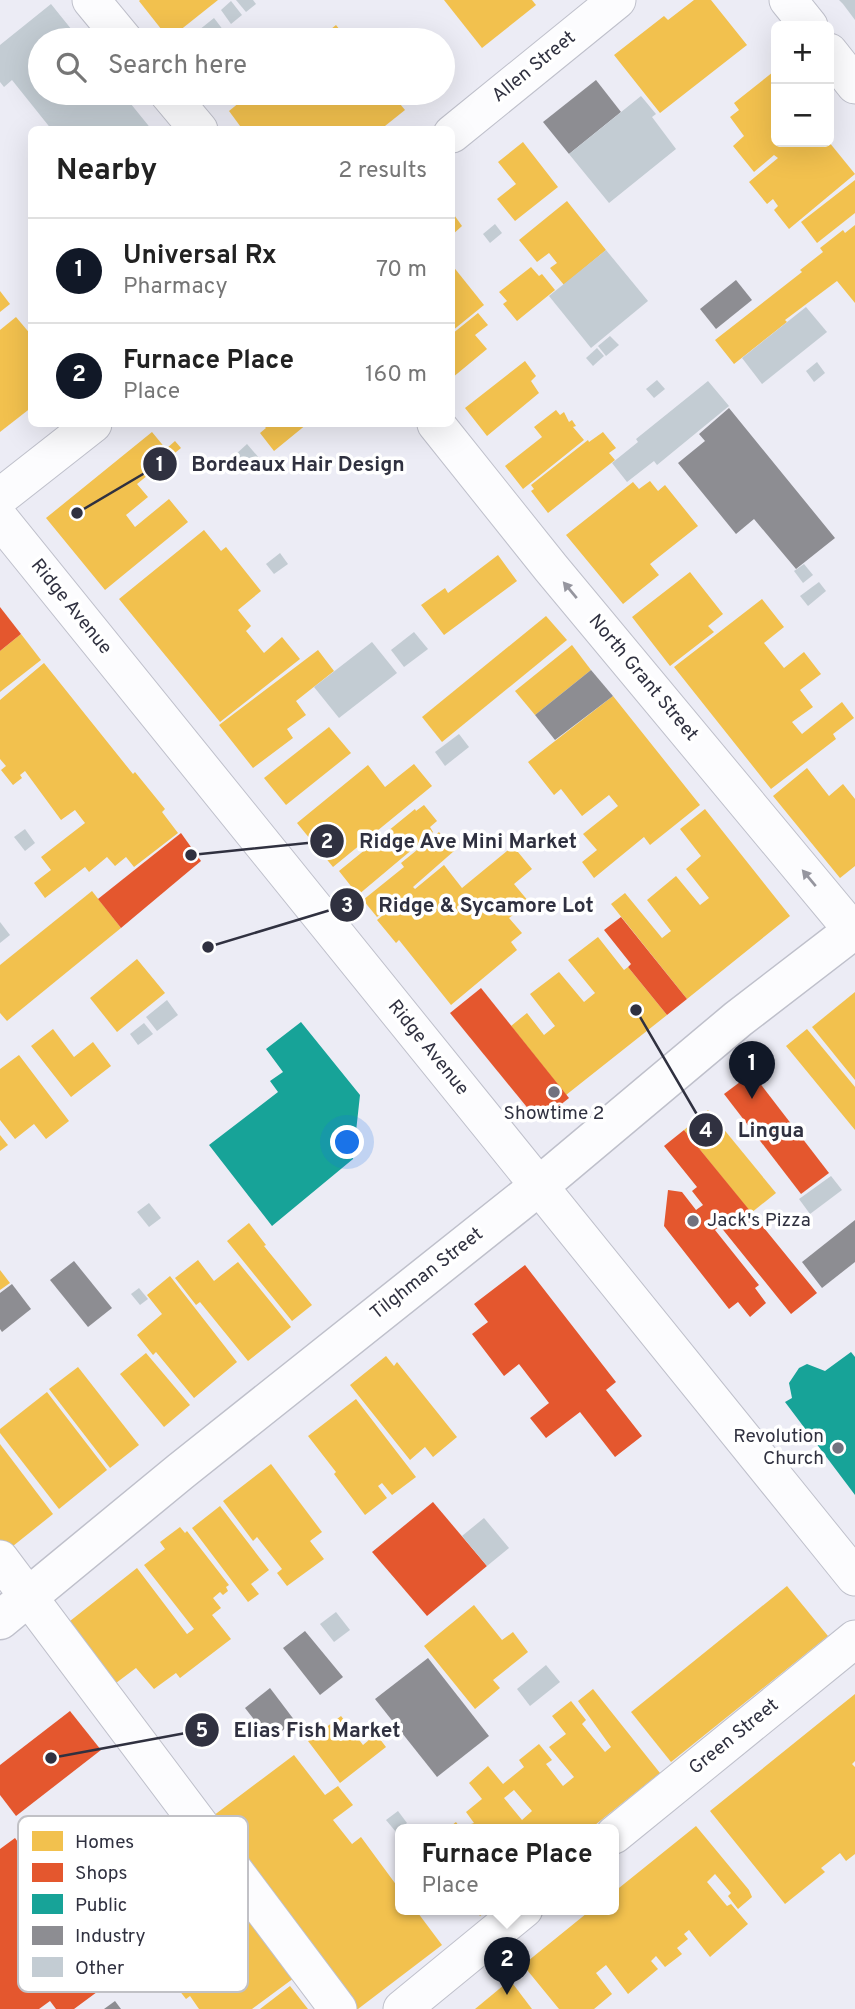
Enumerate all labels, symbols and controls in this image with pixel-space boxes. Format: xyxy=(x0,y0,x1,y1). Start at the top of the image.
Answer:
map controls xyxy=(771,21,834,147)
button: + xyxy=(771,21,834,84)
street label: Allen Street xyxy=(487,26,581,108)
search box xyxy=(28,28,455,105)
icon: search xyxy=(52,48,90,86)
text: Search here xyxy=(108,50,247,83)
button: − xyxy=(771,84,834,147)
text: Nearby xyxy=(56,153,157,190)
text: 2 results xyxy=(338,157,427,186)
text: Universal Rx xyxy=(123,240,277,273)
text: 1 xyxy=(74,256,84,285)
text: 70 m xyxy=(376,256,427,285)
text: Pharmacy xyxy=(123,273,228,302)
text: Furnace Place xyxy=(123,345,294,378)
text: 2 xyxy=(72,361,86,390)
text: 160 m xyxy=(365,361,427,390)
text: Place xyxy=(123,378,180,407)
callout: Bordeaux Hair Design xyxy=(142,443,419,485)
text: 1 xyxy=(156,452,164,479)
text: Bordeaux Hair Design xyxy=(191,452,405,479)
street label: Ridge Avenue xyxy=(25,554,117,660)
one-way arrow xyxy=(563,582,578,599)
street label: North Grant Street xyxy=(583,610,703,746)
callout: Ridge Ave Mini Market xyxy=(310,820,592,862)
text: 2 xyxy=(321,829,333,856)
text: Ridge Ave Mini Market xyxy=(359,829,577,856)
one-way arrow xyxy=(802,870,817,888)
callout: Ridge & Sycamore Lot xyxy=(329,884,608,926)
text: 3 xyxy=(341,893,353,920)
text: Ridge & Sycamore Lot xyxy=(378,893,594,920)
street label: Ridge Avenue xyxy=(382,995,474,1101)
pin: 1 xyxy=(729,1041,775,1099)
marker: Showtime 2 xyxy=(546,1084,562,1100)
place label: Showtime 2 xyxy=(504,1102,604,1126)
callout: Lingua xyxy=(688,1109,818,1151)
text: 4 xyxy=(699,1118,713,1145)
text: Lingua xyxy=(738,1118,804,1145)
your location xyxy=(330,1125,364,1159)
place label: Jack's Pizza xyxy=(707,1209,811,1233)
marker: Jack's Pizza xyxy=(685,1213,701,1229)
street label: Tilghman Street xyxy=(366,1223,488,1325)
place label: Revolution Church xyxy=(733,1425,824,1471)
marker: Revolution Church xyxy=(830,1440,846,1456)
street label: Green Street xyxy=(684,1694,784,1780)
callout: Elias Fish Market xyxy=(185,1709,415,1751)
text: 5 xyxy=(196,1718,208,1745)
text: Elias Fish Market xyxy=(233,1718,401,1745)
legend xyxy=(18,1816,248,1992)
popup xyxy=(395,1824,619,1915)
text: Homes xyxy=(75,1831,134,1855)
text: Furnace Place xyxy=(422,1839,592,1872)
text: Shops xyxy=(75,1862,127,1886)
text: Place xyxy=(422,1872,479,1901)
text: Public xyxy=(75,1894,127,1918)
text: Industry xyxy=(75,1925,145,1949)
pin: 2 xyxy=(484,1937,530,1995)
text: Other xyxy=(75,1957,125,1981)

